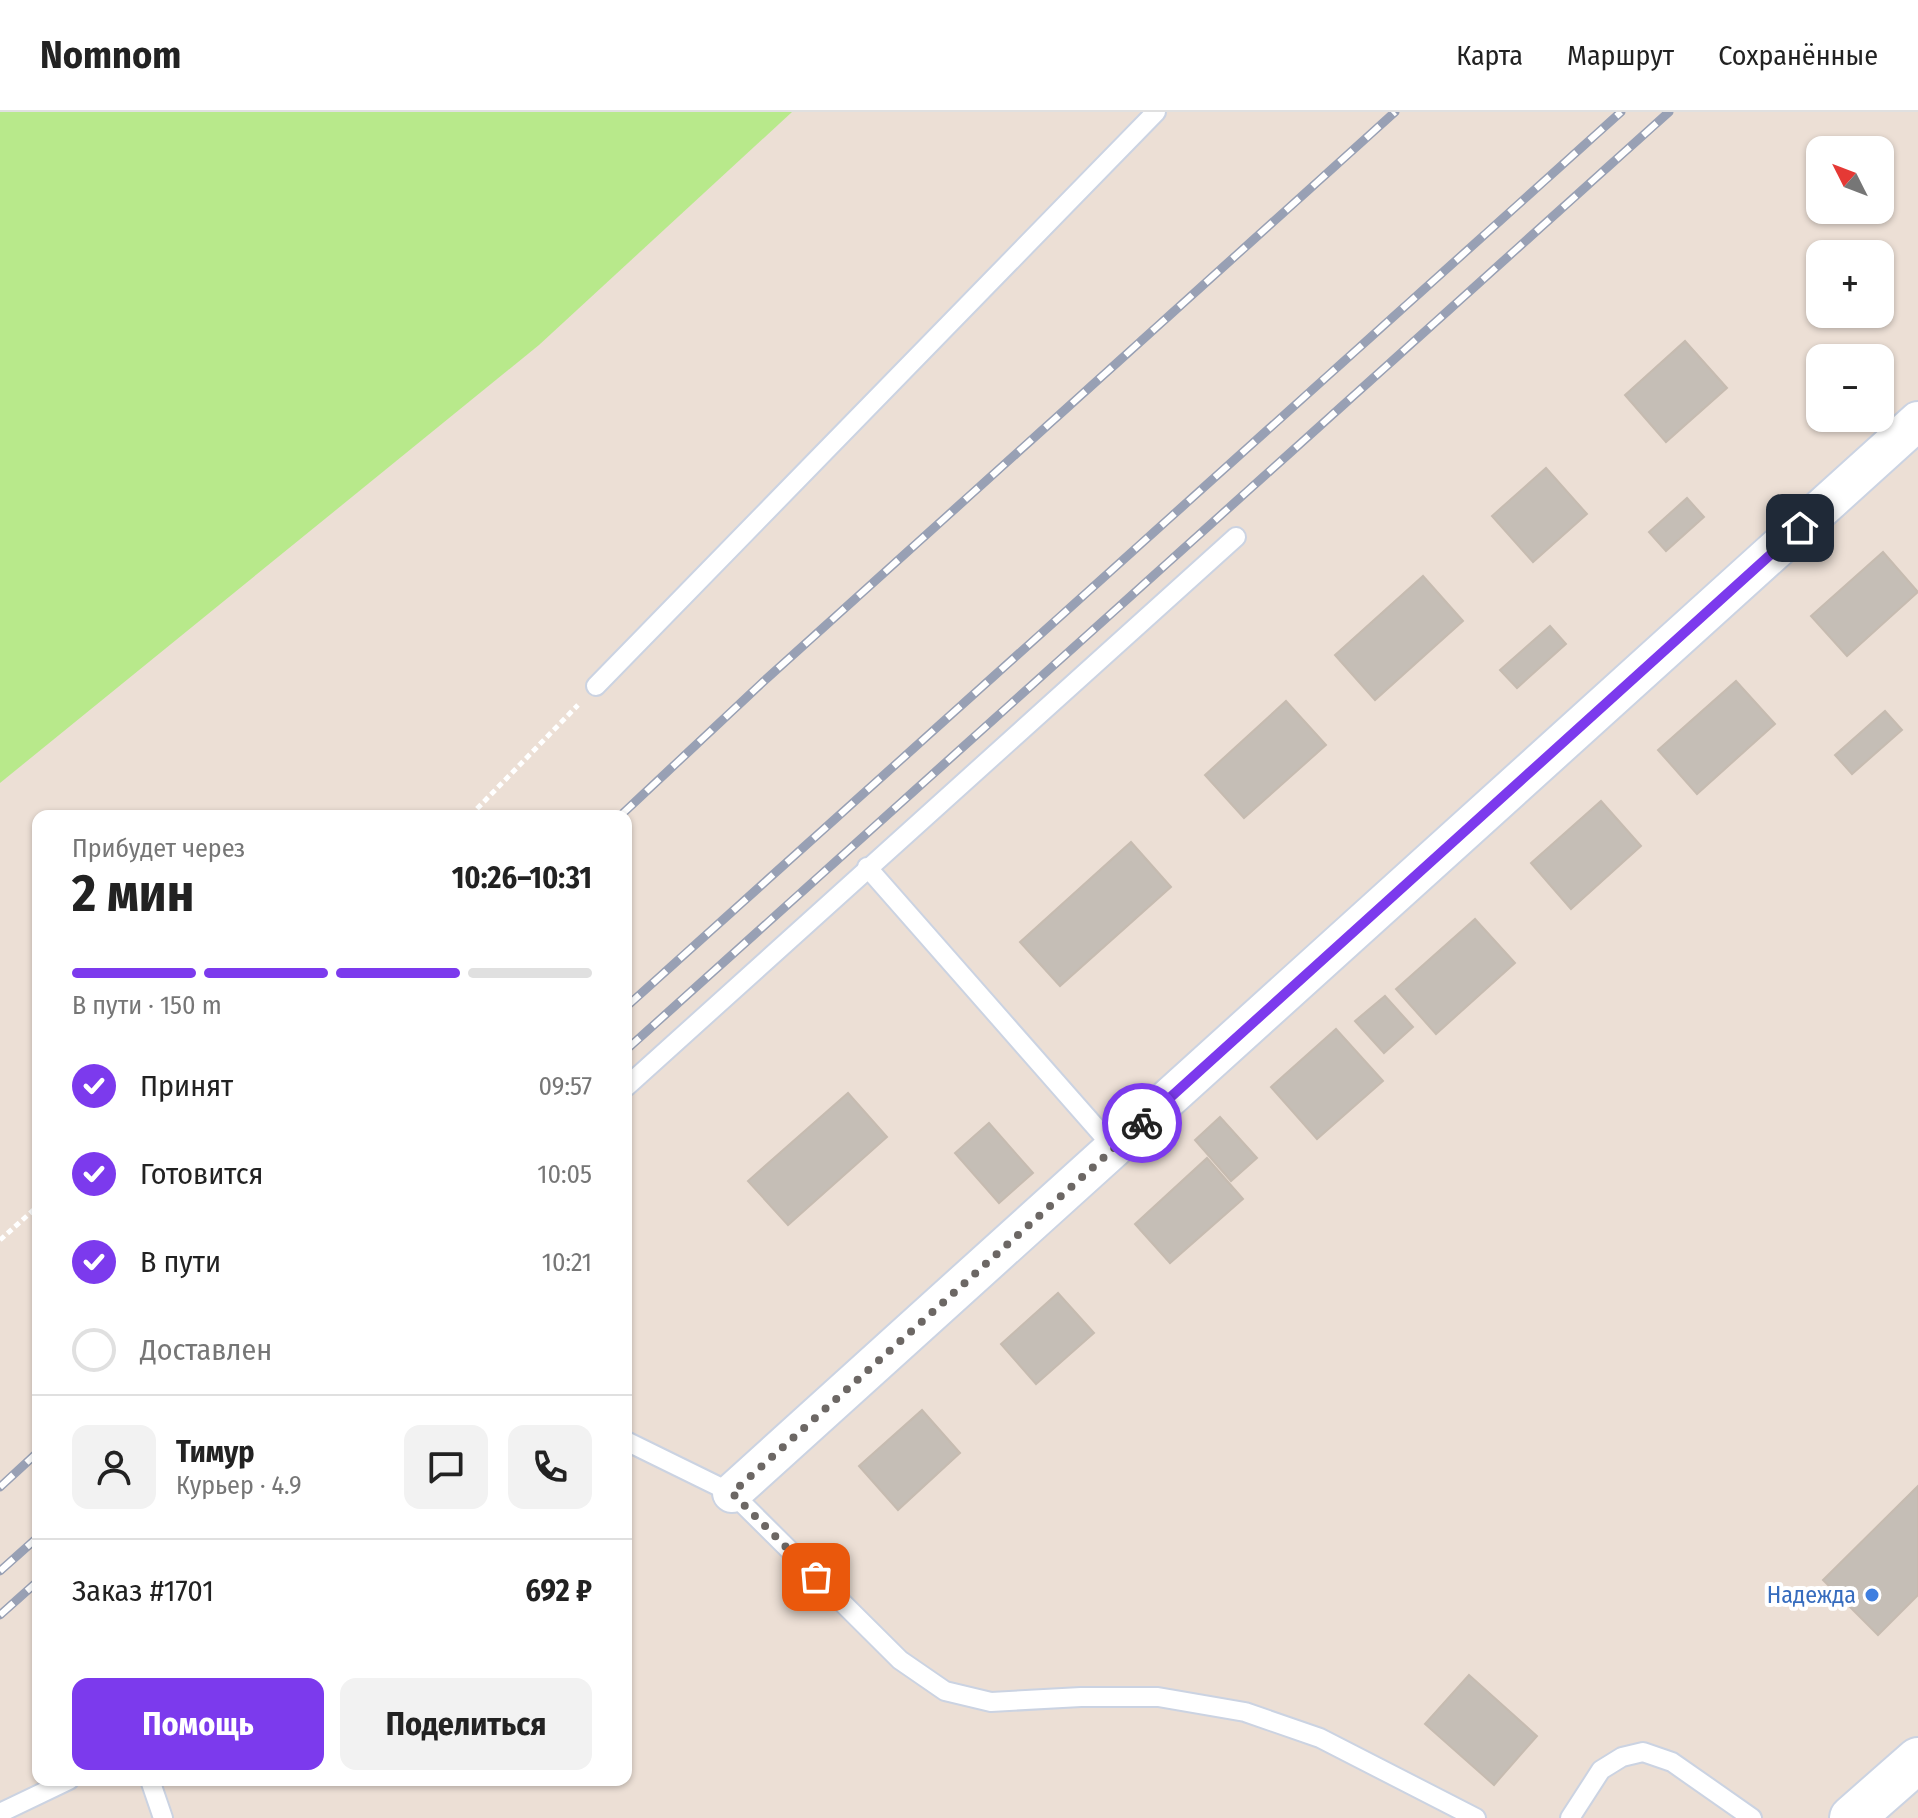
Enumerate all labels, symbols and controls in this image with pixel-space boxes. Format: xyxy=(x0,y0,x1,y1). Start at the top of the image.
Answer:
text: Nomnom xyxy=(40,32,181,78)
text: Карта xyxy=(1456,39,1523,72)
text: Маршрут xyxy=(1567,39,1674,72)
text: Сохранённые xyxy=(1718,39,1878,72)
north arrow xyxy=(1806,136,1894,224)
map controls xyxy=(1806,136,1894,432)
button: + xyxy=(1806,240,1894,328)
button: − xyxy=(1806,344,1894,432)
pin xyxy=(1766,494,1834,562)
icon: home xyxy=(1778,506,1822,550)
text: Прибудет через xyxy=(72,833,245,864)
text: 10:26–10:31 xyxy=(452,860,592,896)
text: 2 мин xyxy=(72,862,194,925)
text: В пути · 150 m xyxy=(72,990,222,1021)
icon: check xyxy=(72,1064,116,1108)
text: Принят xyxy=(140,1068,233,1104)
text: 09:57 xyxy=(538,1071,592,1102)
courier xyxy=(1102,1083,1182,1163)
icon: bike xyxy=(1120,1101,1164,1145)
icon: check xyxy=(72,1152,116,1196)
text: Готовится xyxy=(140,1156,263,1192)
text: 10:05 xyxy=(537,1159,592,1190)
icon: check xyxy=(72,1240,116,1284)
text: В пути xyxy=(140,1244,221,1280)
text: 10:21 xyxy=(542,1247,592,1278)
text: Доставлен xyxy=(140,1332,272,1368)
button: person xyxy=(72,1425,156,1509)
button: chat xyxy=(404,1425,488,1509)
button: phone xyxy=(508,1425,592,1509)
text: Тимур xyxy=(176,1434,255,1470)
text: Курьер · 4.9 xyxy=(176,1470,302,1501)
pin xyxy=(782,1543,850,1611)
icon: bag xyxy=(794,1555,838,1599)
text: Заказ #1701 xyxy=(72,1573,214,1609)
text: 692 ₽ xyxy=(525,1573,592,1609)
place label: Надежда xyxy=(1767,1581,1856,1609)
marker: Надежда xyxy=(1863,1586,1881,1604)
button: Помощь xyxy=(72,1678,324,1770)
button: Поделиться xyxy=(340,1678,592,1770)

